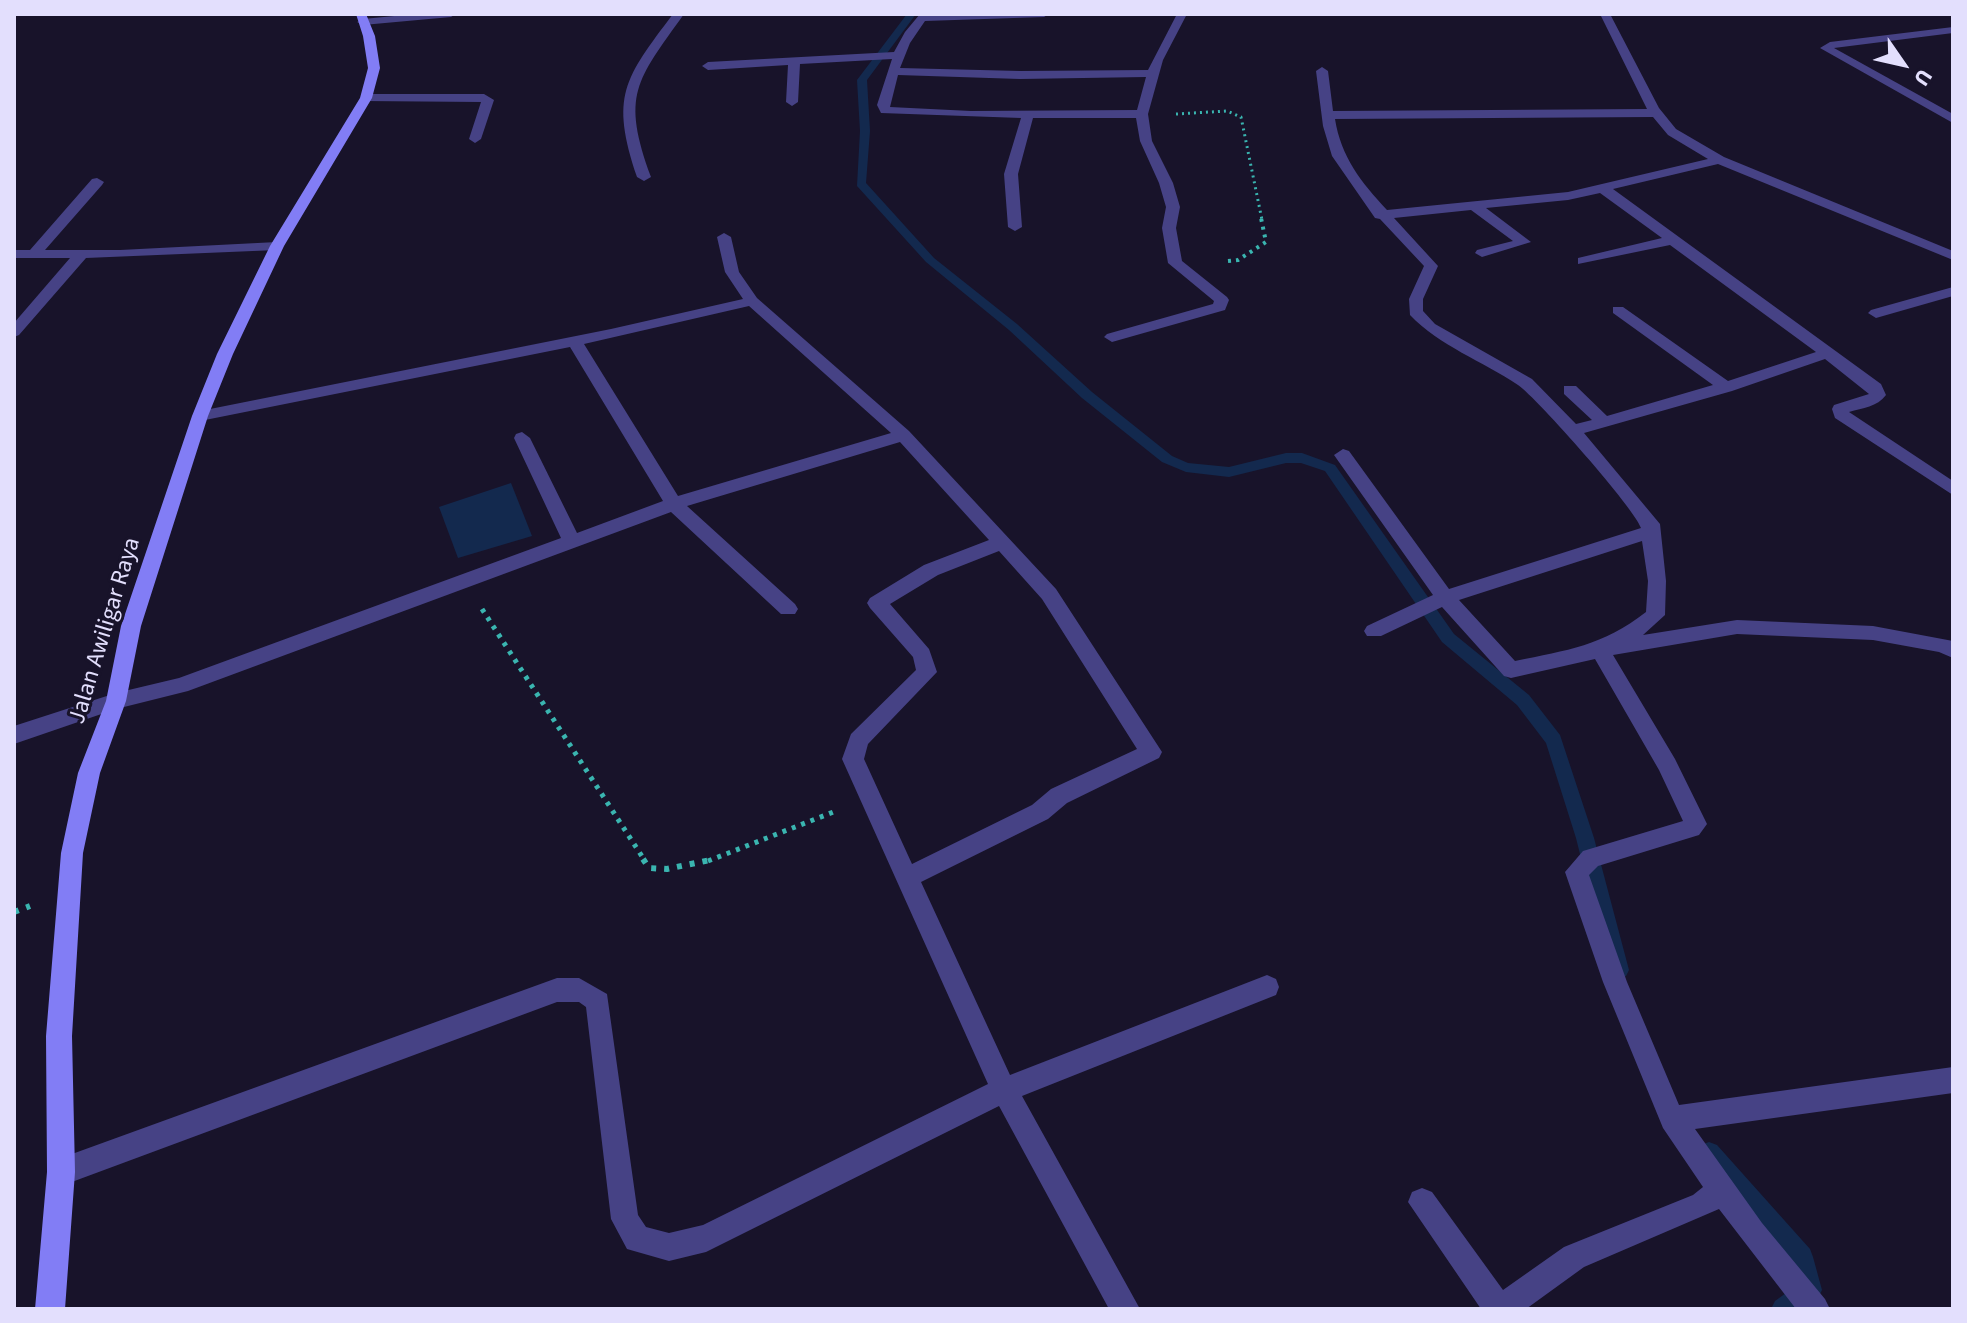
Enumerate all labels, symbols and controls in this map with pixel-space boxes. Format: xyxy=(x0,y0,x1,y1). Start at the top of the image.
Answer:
north arrow xyxy=(1863,24,1943,104)
text: U xyxy=(1906,62,1940,92)
street label: Jalan Awiligar Raya xyxy=(64,534,148,728)

